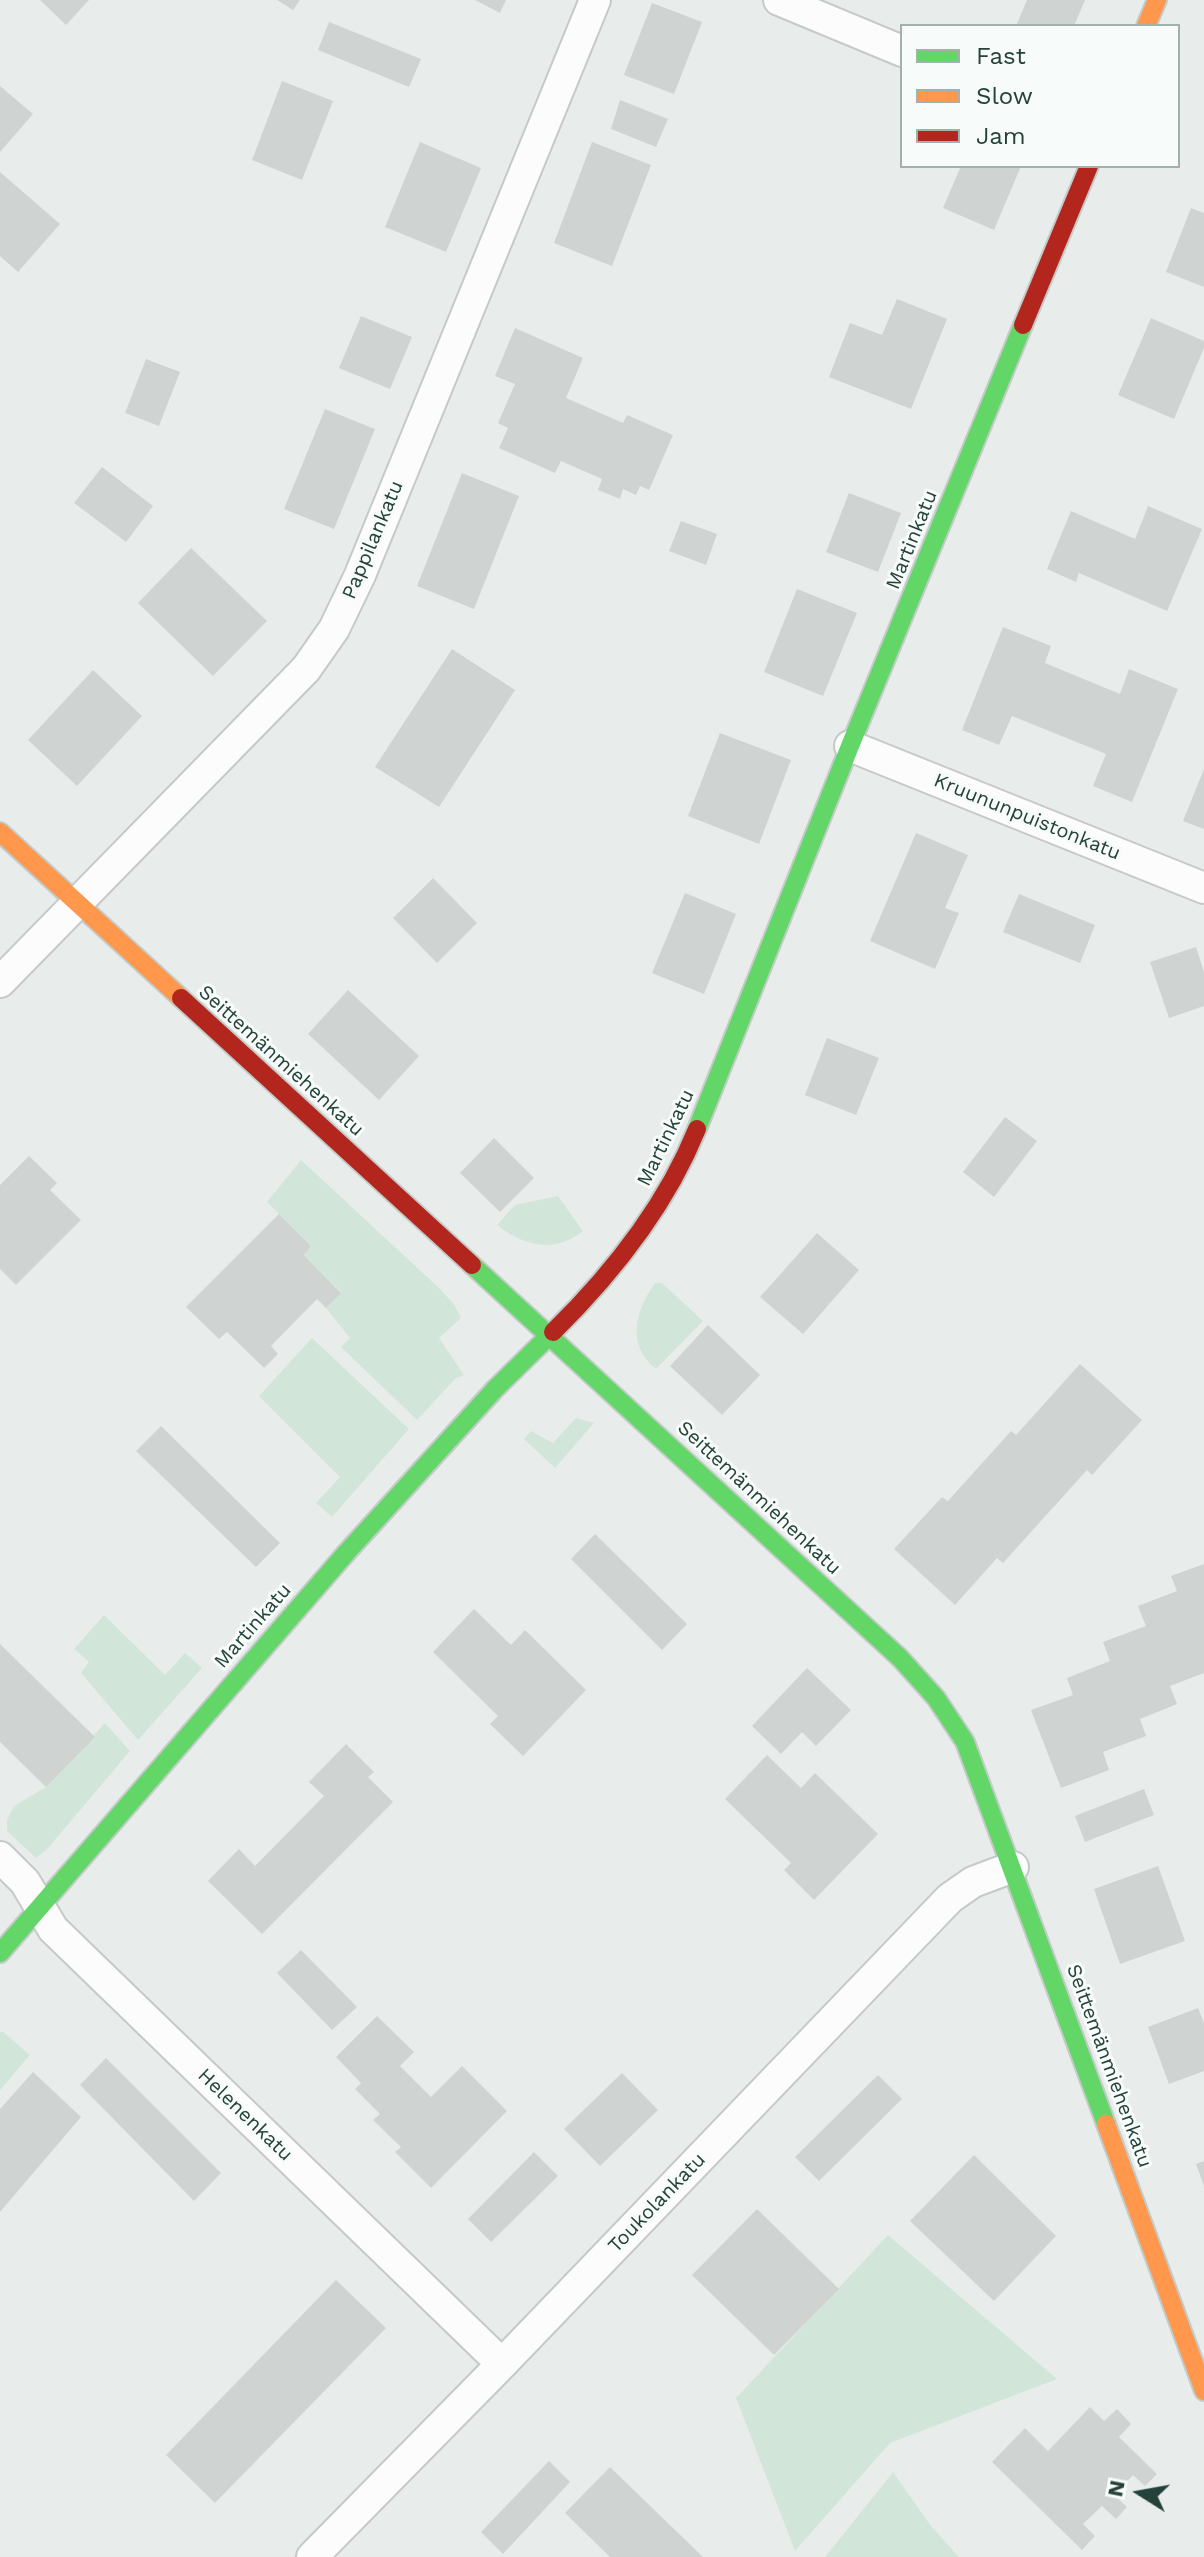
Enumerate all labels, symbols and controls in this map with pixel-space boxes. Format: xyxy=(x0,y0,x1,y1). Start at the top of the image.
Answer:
legend xyxy=(900,24,1180,168)
text: Fast xyxy=(976,42,1026,70)
text: Slow xyxy=(976,82,1033,110)
text: Jam xyxy=(976,122,1026,150)
street label: Pappilankatu xyxy=(337,477,409,603)
street label: Martinkatu xyxy=(881,487,943,593)
street label: Kruununpuistonkatu xyxy=(930,769,1124,865)
street label: Seittemänmiehenkatu xyxy=(193,980,369,1142)
street label: Martinkatu xyxy=(632,1086,700,1190)
street label: Seittemänmiehenkatu xyxy=(672,1416,846,1580)
street label: Martinkatu xyxy=(210,1579,296,1673)
street label: Seittemänmiehenkatu xyxy=(1061,1961,1157,2171)
street label: Helenenkatu xyxy=(192,2064,298,2166)
street label: Toukolankatu xyxy=(603,2148,711,2258)
north arrow xyxy=(1100,2453,1180,2533)
text: N xyxy=(1102,2478,1130,2499)

